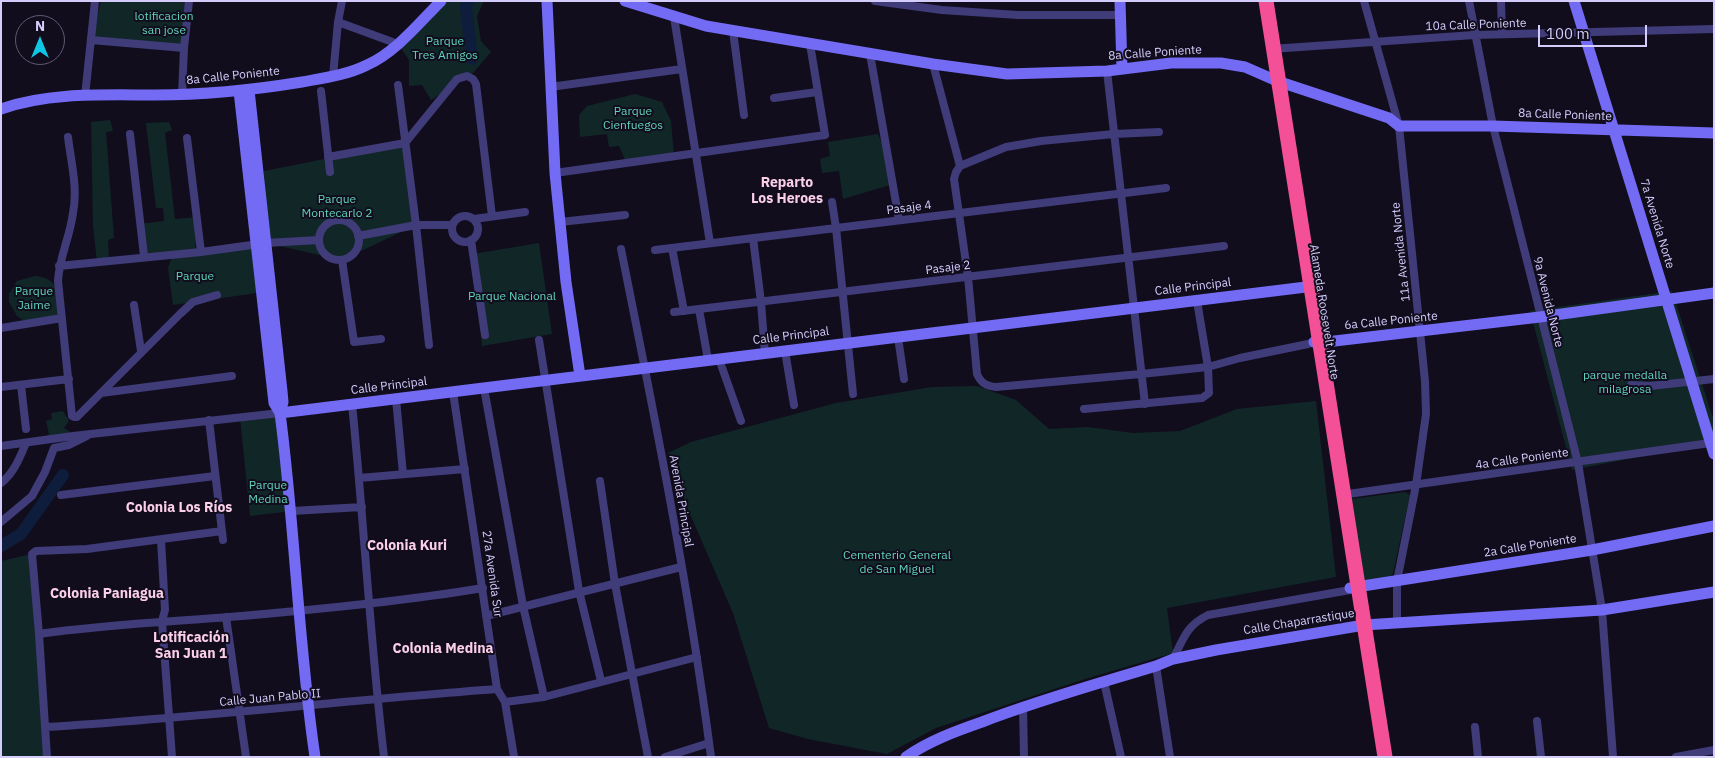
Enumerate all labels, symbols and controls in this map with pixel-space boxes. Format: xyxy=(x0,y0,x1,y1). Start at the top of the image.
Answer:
park label: lotificacion san jose xyxy=(134,10,194,38)
north arrow xyxy=(15,15,65,65)
scale bar xyxy=(1540,15,1649,47)
street label: 10a Calle Poniente xyxy=(1425,16,1527,34)
text: N xyxy=(35,17,45,35)
text: 100 m xyxy=(1546,24,1590,43)
park label: Parque Tres Amigos xyxy=(412,35,478,63)
street label: 8a Calle Poniente xyxy=(1108,43,1202,63)
street label: 8a Calle Poniente xyxy=(186,64,280,88)
park label: Parque Cienfuegos xyxy=(603,105,663,133)
street label: 8a Calle Poniente xyxy=(1518,106,1612,124)
district label: Reparto Los Heroes xyxy=(751,175,823,208)
street label: 7a Avenida Norte xyxy=(1637,178,1677,270)
park label: Parque Montecarlo 2 xyxy=(302,193,372,221)
street label: Pasaje 4 xyxy=(886,198,932,218)
street label: 11a Avenida Norte xyxy=(1389,202,1413,302)
street label: Alameda Roosevelt Norte xyxy=(1306,243,1342,381)
street label: 9a Avenida Norte xyxy=(1530,255,1566,349)
street label: Pasaje 2 xyxy=(925,258,971,278)
park label: Parque xyxy=(176,270,214,284)
street label: Calle Principal xyxy=(1154,275,1232,299)
park label: Parque Jaime xyxy=(15,285,53,313)
park label: Parque Nacional xyxy=(468,290,556,304)
street label: 6a Calle Poniente xyxy=(1344,309,1438,333)
street label: Calle Principal xyxy=(752,324,830,348)
park label: parque medalla milagrosa xyxy=(1583,369,1667,397)
street label: Calle Principal xyxy=(350,374,428,398)
street label: 4a Calle Poniente xyxy=(1474,445,1570,473)
street label: Avenida Principal xyxy=(666,454,696,548)
park label: Parque Medina xyxy=(248,479,288,507)
district label: Colonia Los Ríos xyxy=(126,500,232,516)
street label: 27a Avenida Sur xyxy=(479,530,505,618)
street label: 2a Calle Poniente xyxy=(1482,532,1578,560)
district label: Colonia Kuri xyxy=(367,538,447,554)
park label: Cementerio General de San Miguel xyxy=(843,549,951,577)
district label: Colonia Paniagua xyxy=(50,586,164,602)
street label: Calle Chaparrastique xyxy=(1242,606,1356,638)
district label: Lotificación San Juan 1 xyxy=(153,630,229,662)
district label: Colonia Medina xyxy=(393,641,493,657)
street label: Calle Juan Pablo II xyxy=(219,686,321,710)

